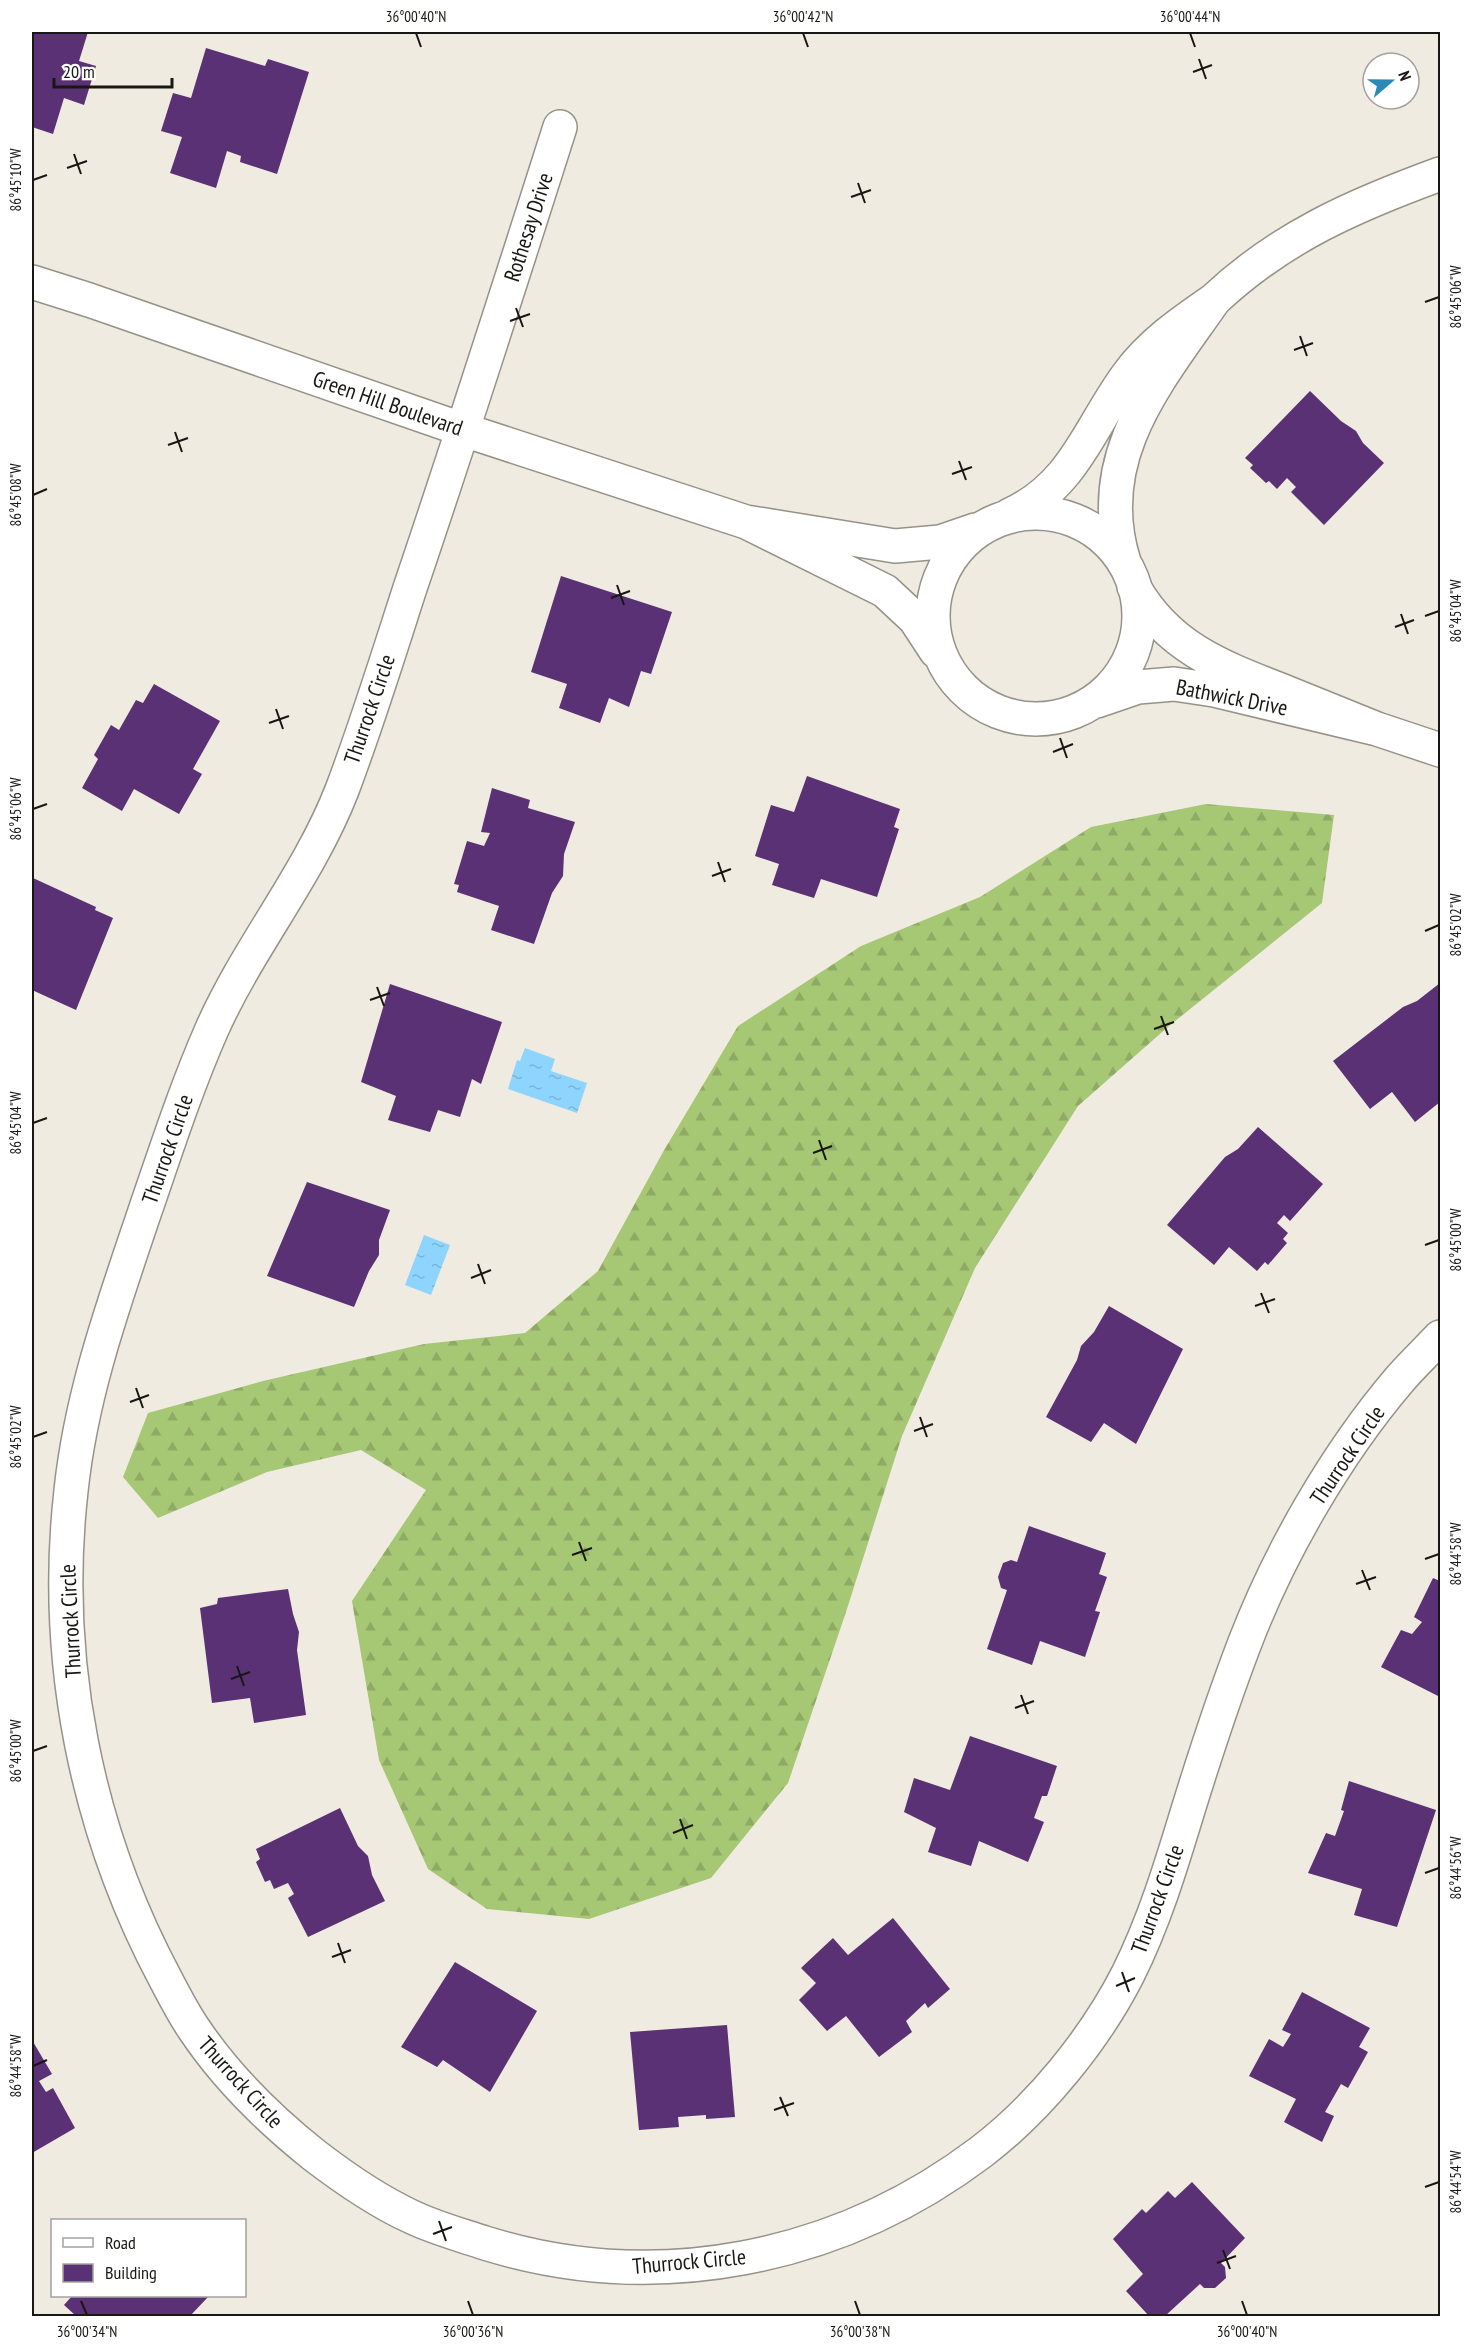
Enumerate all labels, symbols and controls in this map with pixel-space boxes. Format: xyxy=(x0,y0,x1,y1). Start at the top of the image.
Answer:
text: 36°00'40"N xyxy=(386,7,446,26)
text: 36°00'42"N xyxy=(773,7,833,26)
text: 36°00'44"N xyxy=(1160,7,1220,26)
scale bar xyxy=(54,51,172,89)
north arrow xyxy=(1361,51,1421,111)
text: 20 m xyxy=(63,60,95,83)
text: N xyxy=(1394,68,1416,83)
text: 86°45'10"W xyxy=(6,148,25,212)
street label: Rothesay Drive xyxy=(497,169,559,285)
text: 86°45'06"W xyxy=(1446,265,1465,329)
street label: Green Hill Boulevard xyxy=(309,364,467,442)
text: 86°45'08"W xyxy=(6,463,25,527)
text: 86°45'04"W xyxy=(1446,579,1465,643)
street label: Thurrock Circle xyxy=(337,651,401,767)
street label: Bathwick Drive xyxy=(1174,672,1290,722)
text: 86°45'06"W xyxy=(6,777,25,841)
text: 86°45'02"W xyxy=(1446,893,1465,957)
text: 86°45'04"W xyxy=(6,1091,25,1155)
street label: Thurrock Circle xyxy=(135,1091,199,1207)
text: 86°45'00"W xyxy=(1446,1208,1465,1272)
street label: Thurrock Circle xyxy=(1304,1400,1390,1510)
text: 86°45'02"W xyxy=(6,1405,25,1469)
text: 86°44'58"W xyxy=(1446,1522,1465,1586)
street label: Thurrock Circle xyxy=(53,1563,87,1679)
text: 86°45'00"W xyxy=(6,1719,25,1783)
text: 86°44'56"W xyxy=(1446,1836,1465,1900)
street label: Thurrock Circle xyxy=(1124,1841,1190,1957)
street label: Thurrock Circle xyxy=(192,2030,290,2134)
text: 86°44'58"W xyxy=(6,2034,25,2098)
text: 86°44'54"W xyxy=(1446,2150,1465,2214)
legend xyxy=(51,2219,246,2297)
text: Road xyxy=(105,2231,136,2254)
street label: Thurrock Circle xyxy=(631,2242,747,2280)
text: Building xyxy=(105,2261,157,2284)
text: 36°00'34"N xyxy=(57,2322,117,2341)
text: 36°00'36"N xyxy=(443,2322,503,2341)
text: 36°00'38"N xyxy=(830,2322,890,2341)
text: 36°00'40"N xyxy=(1217,2322,1277,2341)

